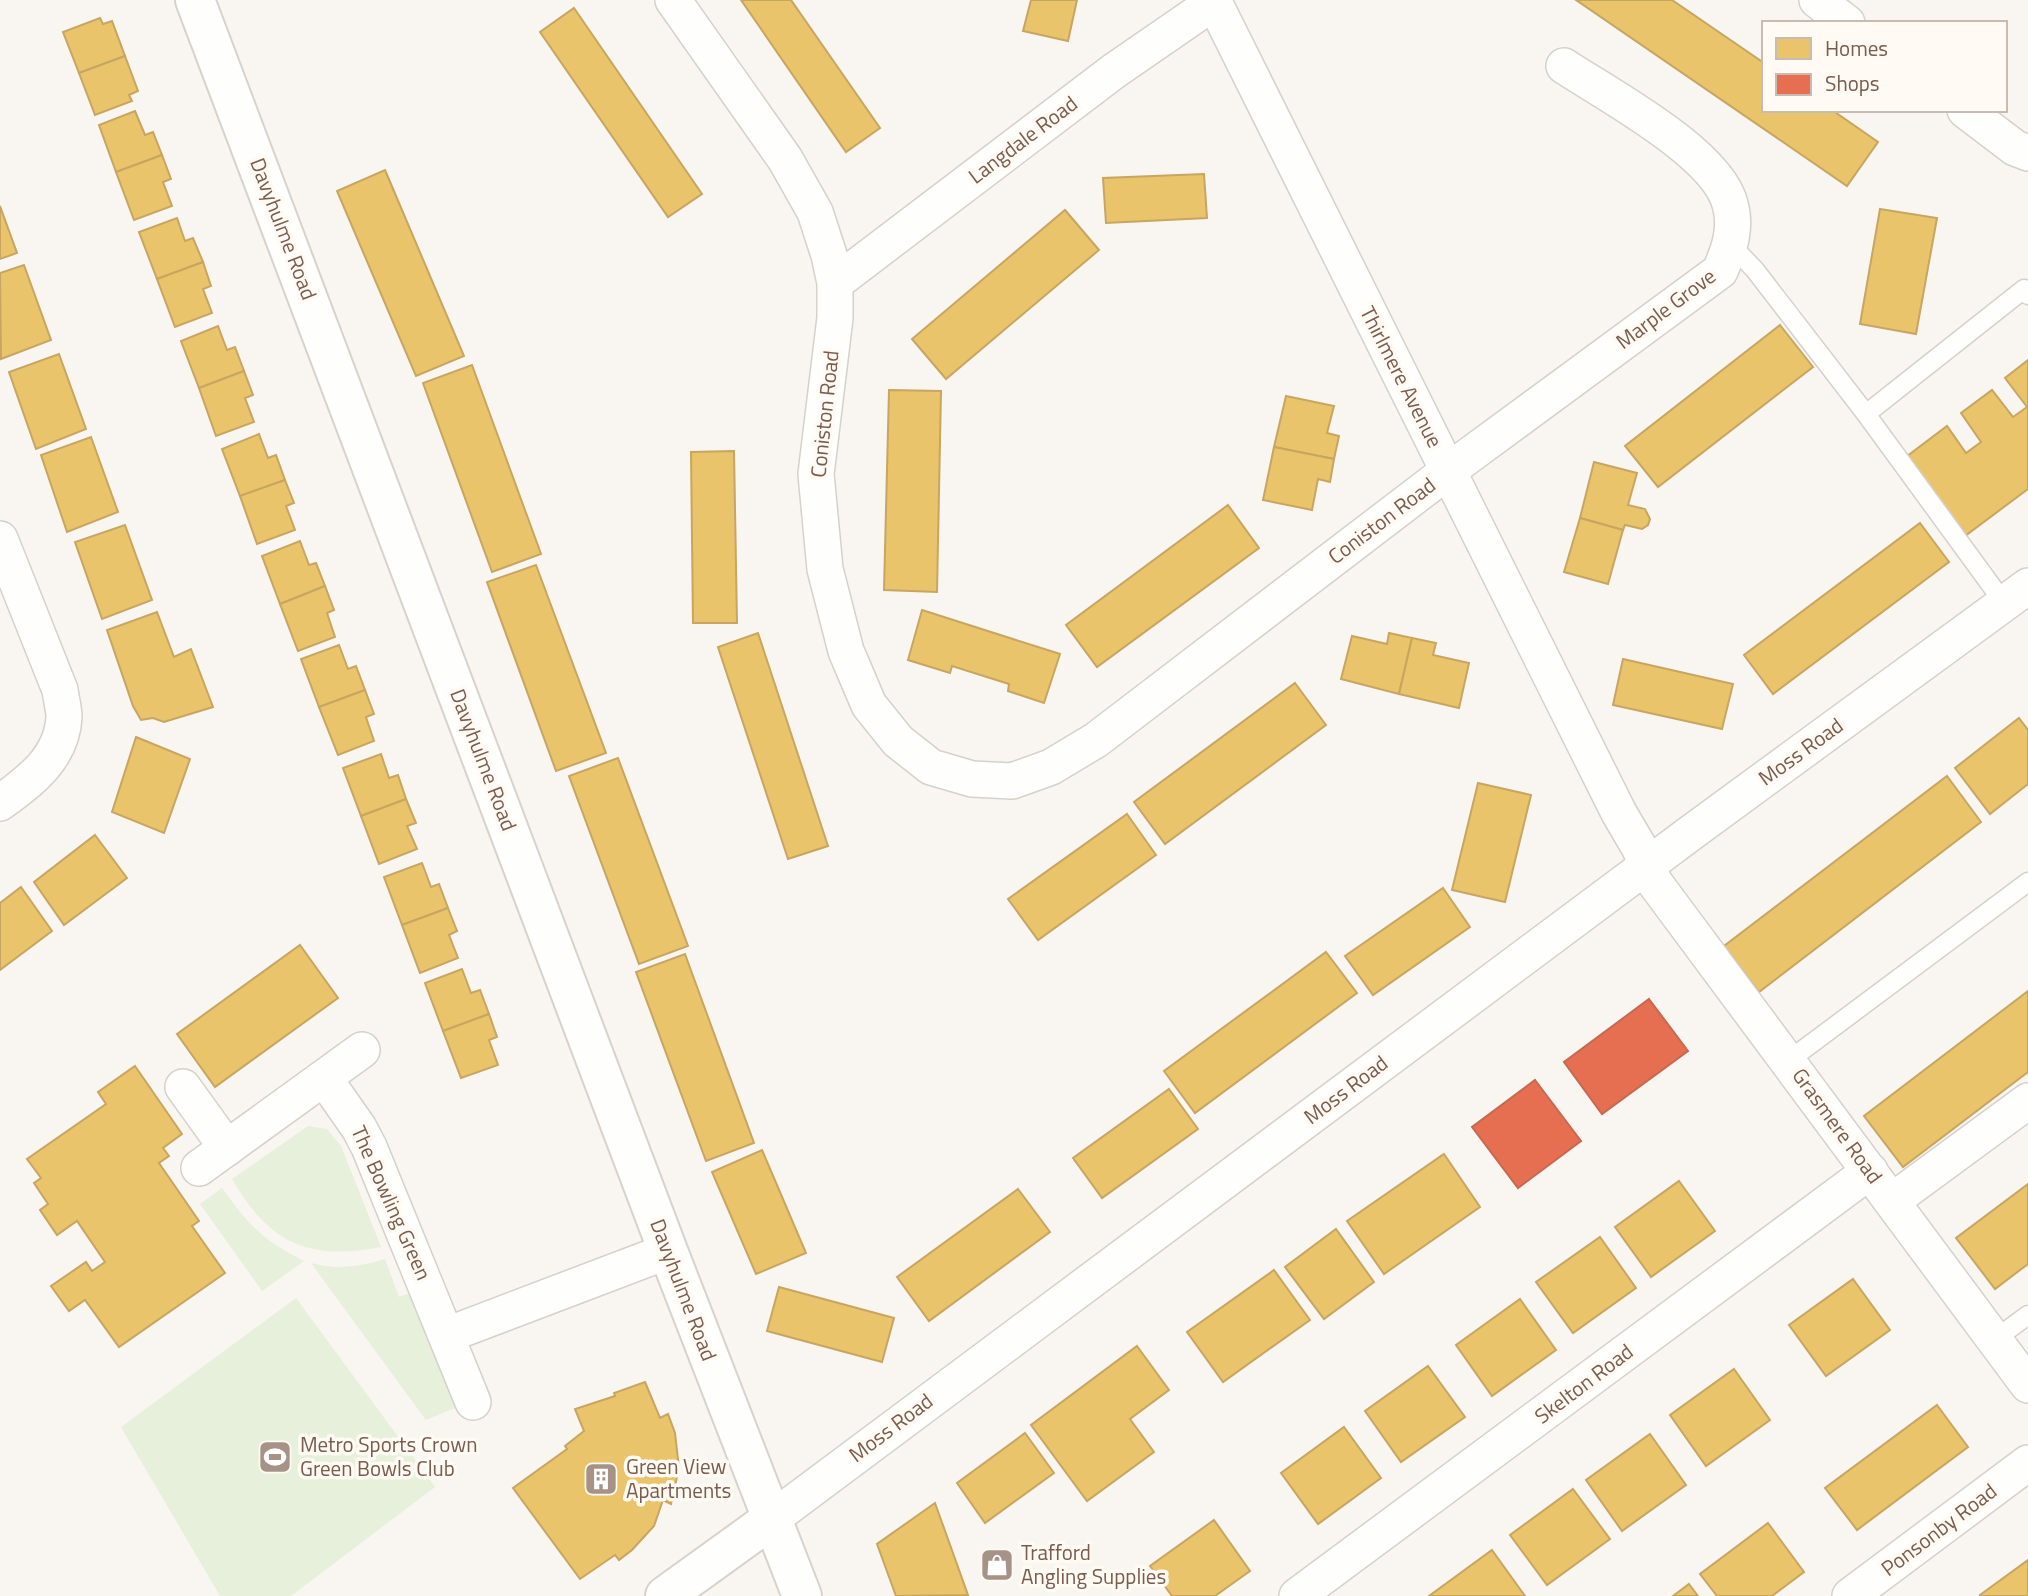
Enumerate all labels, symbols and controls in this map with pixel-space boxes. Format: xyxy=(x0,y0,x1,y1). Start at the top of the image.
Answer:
legend xyxy=(1762,21,2007,112)
text: Homes xyxy=(1825,32,1888,64)
text: Shops xyxy=(1825,67,1880,99)
street label: Langdale Road xyxy=(961,87,1084,191)
street label: Davyhulme Road xyxy=(242,153,326,304)
street label: Marple Grove xyxy=(1609,260,1722,356)
street label: Thirlmere Avenue xyxy=(1352,300,1451,453)
street label: Coniston Road xyxy=(801,349,847,479)
street label: Coniston Road xyxy=(1321,469,1442,571)
street label: Davyhulme Road xyxy=(442,684,526,835)
street label: Moss Road xyxy=(1751,709,1850,793)
street label: Moss Road xyxy=(1297,1047,1394,1132)
street label: Grasmere Road xyxy=(1785,1061,1891,1190)
street label: The Bowling Green xyxy=(344,1120,440,1285)
street label: Davyhulme Road xyxy=(642,1214,726,1365)
street label: Skelton Road xyxy=(1527,1335,1640,1431)
street label: Moss Road xyxy=(842,1385,939,1470)
place label: Metro Sports Crown Green Bowls Club xyxy=(300,1428,477,1484)
sports icon: Metro Sports Crown Green Bowls Club xyxy=(256,1438,294,1476)
place label: Green View Apartments xyxy=(626,1450,731,1506)
building icon: Green View Apartments xyxy=(582,1460,620,1498)
street label: Ponsonby Road xyxy=(1874,1475,2003,1583)
place label: Trafford Angling Supplies xyxy=(1021,1536,1166,1592)
shop icon: Trafford Angling Supplies xyxy=(978,1546,1016,1584)

